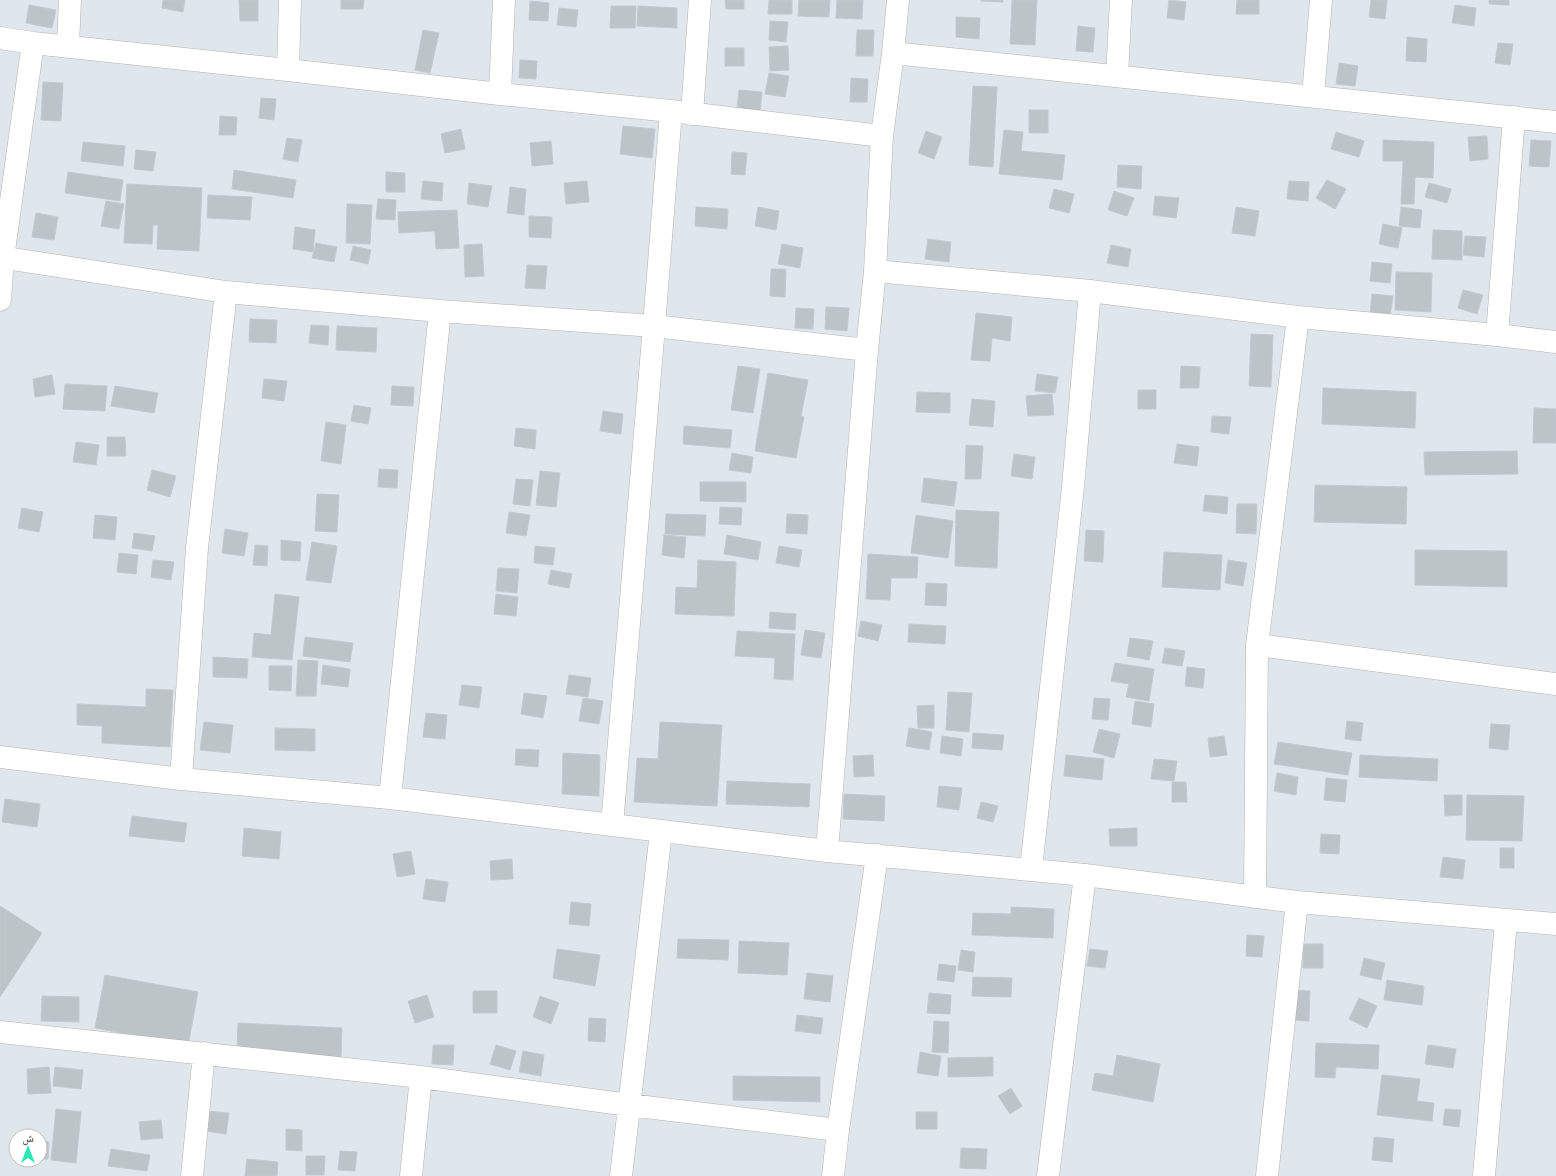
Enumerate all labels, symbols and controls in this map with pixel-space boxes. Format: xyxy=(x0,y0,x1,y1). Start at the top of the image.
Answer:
north arrow xyxy=(8,1128,48,1168)
text: ش xyxy=(22,1130,34,1146)

